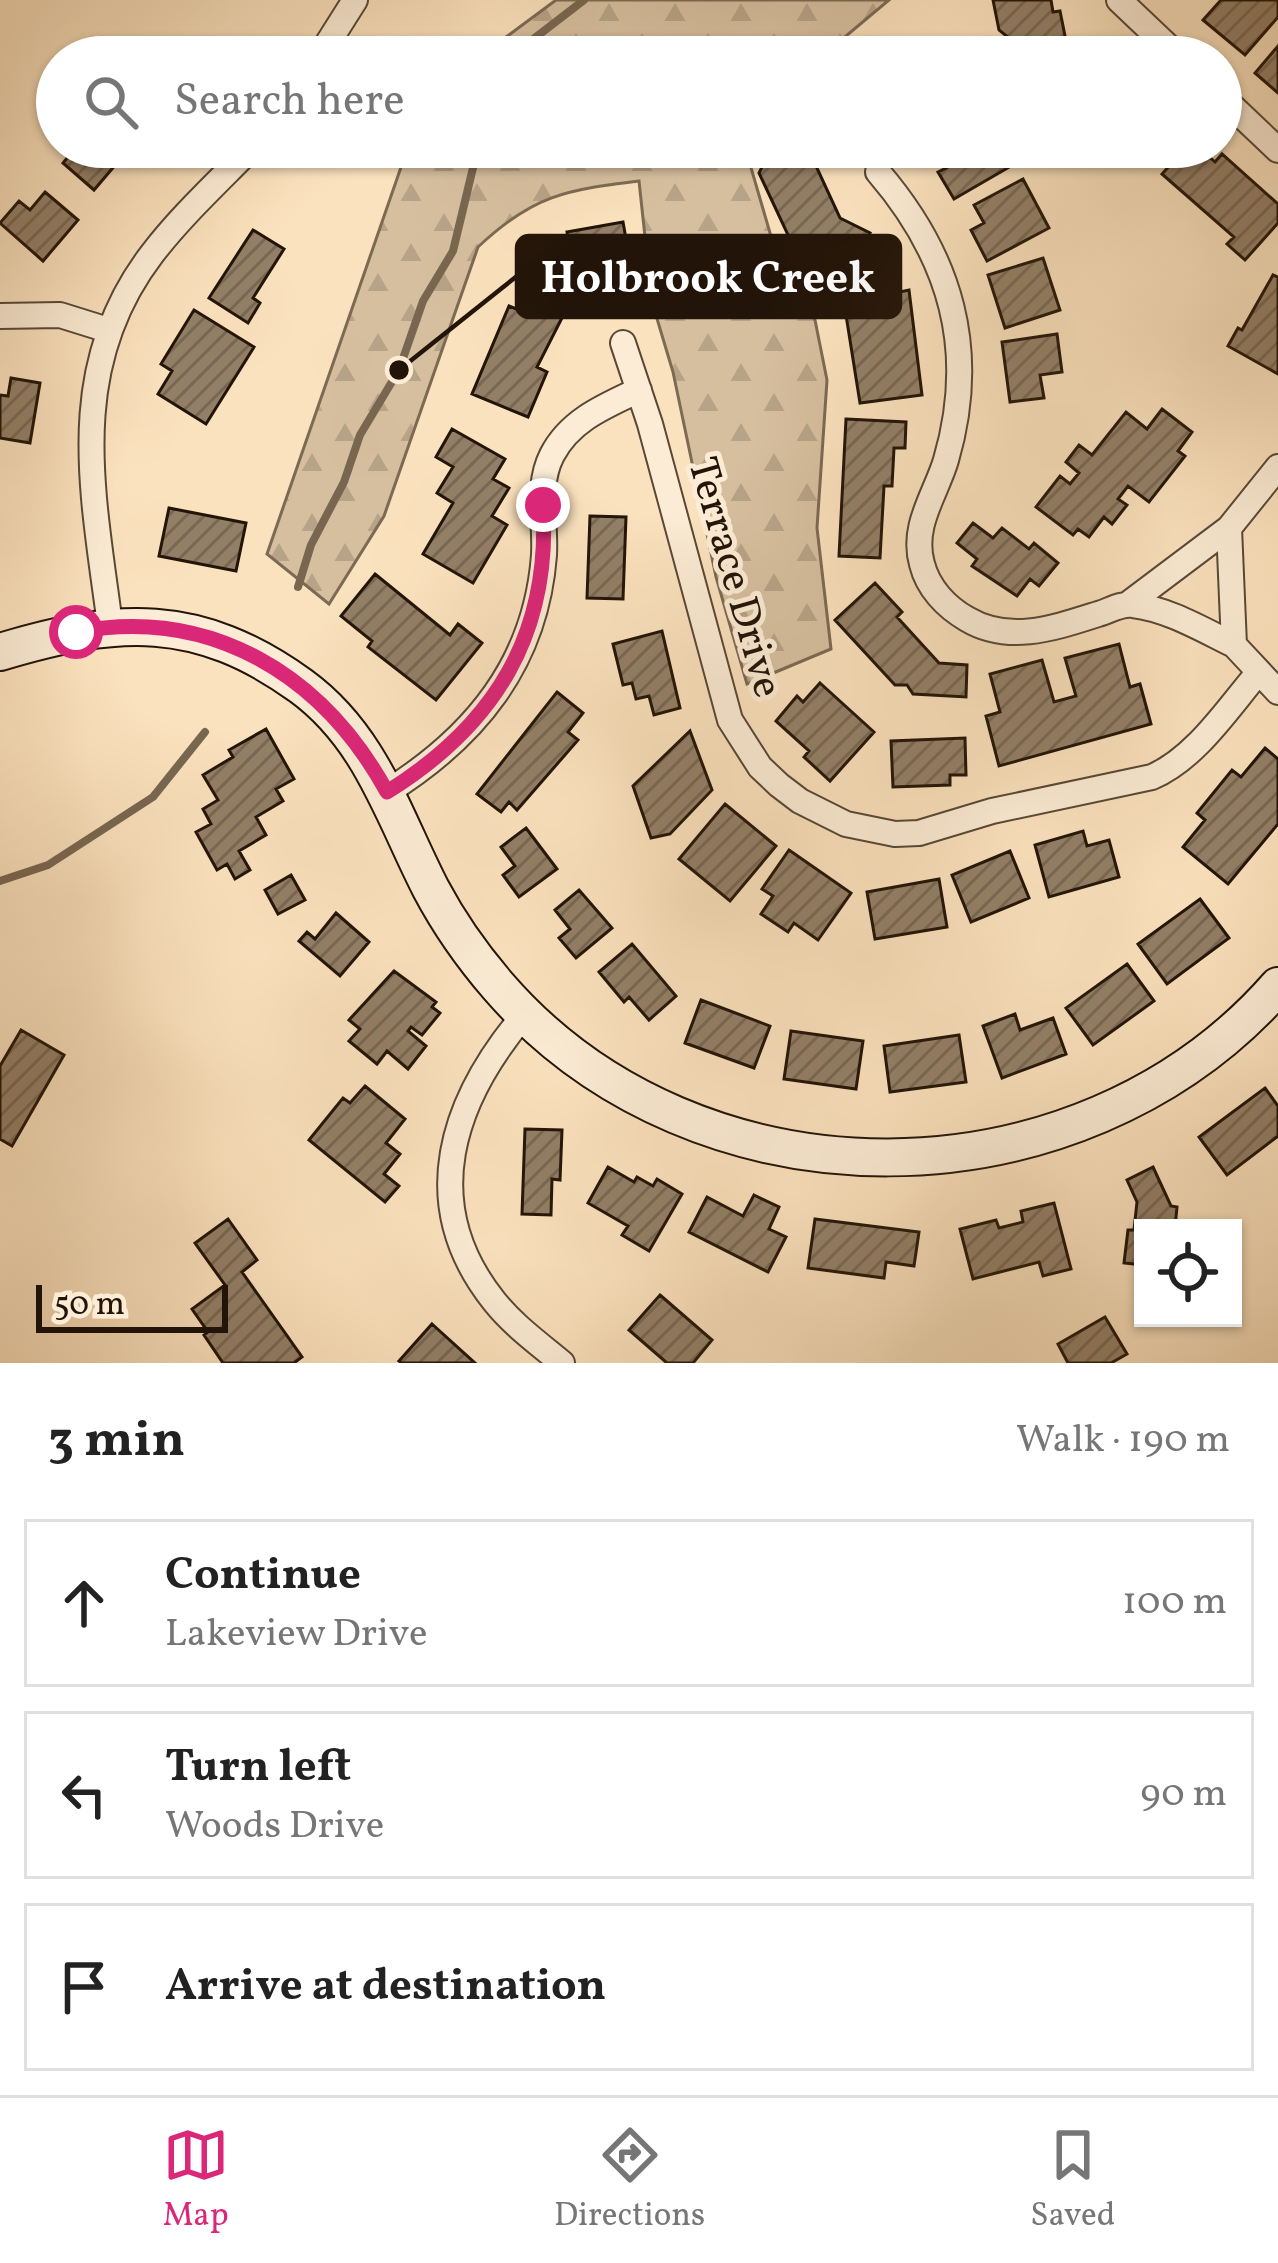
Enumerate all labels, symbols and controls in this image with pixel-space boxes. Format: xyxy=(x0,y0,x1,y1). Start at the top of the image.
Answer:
search box xyxy=(36,36,1242,168)
icon: search xyxy=(78,69,144,135)
text: Search here xyxy=(174,71,405,134)
callout: Holbrook Creek xyxy=(517,236,900,317)
text: Holbrook Creek xyxy=(540,249,876,312)
street label: Terrace Drive xyxy=(671,451,795,705)
route end xyxy=(516,478,570,532)
route start xyxy=(49,605,103,659)
map controls xyxy=(1134,1219,1242,1327)
button: locate xyxy=(1134,1219,1242,1327)
scale bar xyxy=(36,1279,228,1332)
text: 50 m xyxy=(54,1283,125,1329)
text: 3 min xyxy=(48,1406,185,1477)
text: Walk · 190 m xyxy=(1016,1414,1230,1468)
text: Continue xyxy=(165,1545,361,1608)
icon: ahead xyxy=(51,1570,117,1636)
text: 100 m xyxy=(1122,1576,1227,1630)
text: Lakeview Drive xyxy=(165,1608,428,1662)
text: Turn left xyxy=(165,1737,351,1800)
icon: left xyxy=(51,1762,117,1828)
text: 90 m xyxy=(1140,1768,1227,1822)
text: Woods Drive xyxy=(165,1800,384,1854)
icon: arrive xyxy=(51,1954,117,2020)
text: Arrive at destination xyxy=(165,1956,606,2019)
tab: Map xyxy=(163,2122,229,2240)
tab: Directions xyxy=(554,2122,705,2240)
tab: Saved xyxy=(1030,2122,1115,2240)

